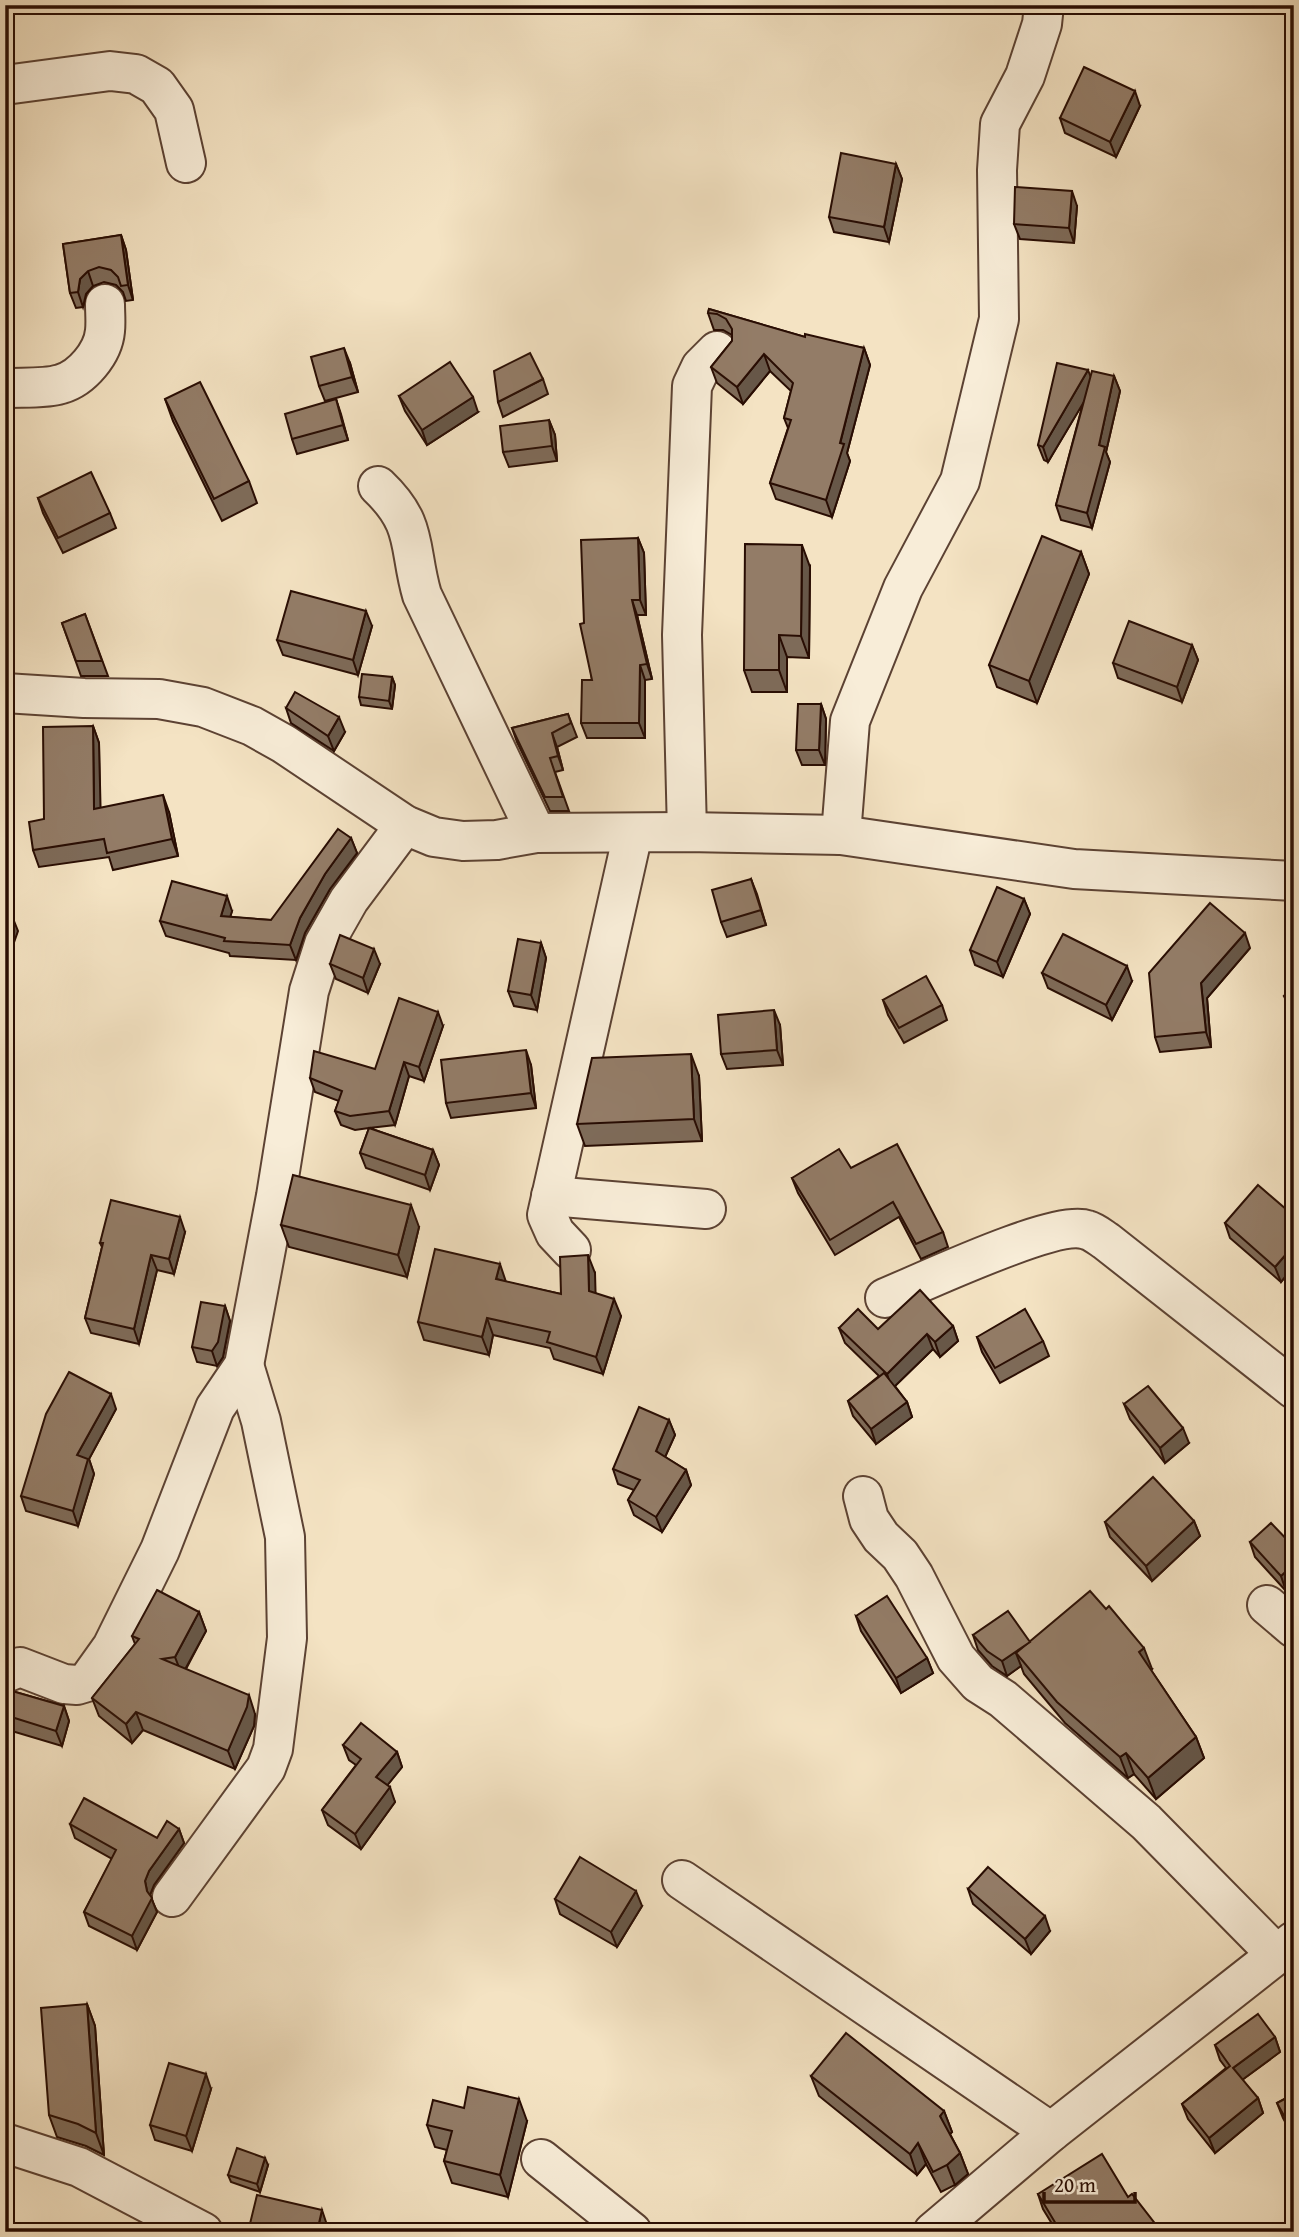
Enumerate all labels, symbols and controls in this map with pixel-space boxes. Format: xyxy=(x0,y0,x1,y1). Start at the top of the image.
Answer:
scale bar xyxy=(1044,2160,1134,2204)
text: 20 m xyxy=(1054,2169,1096,2200)

